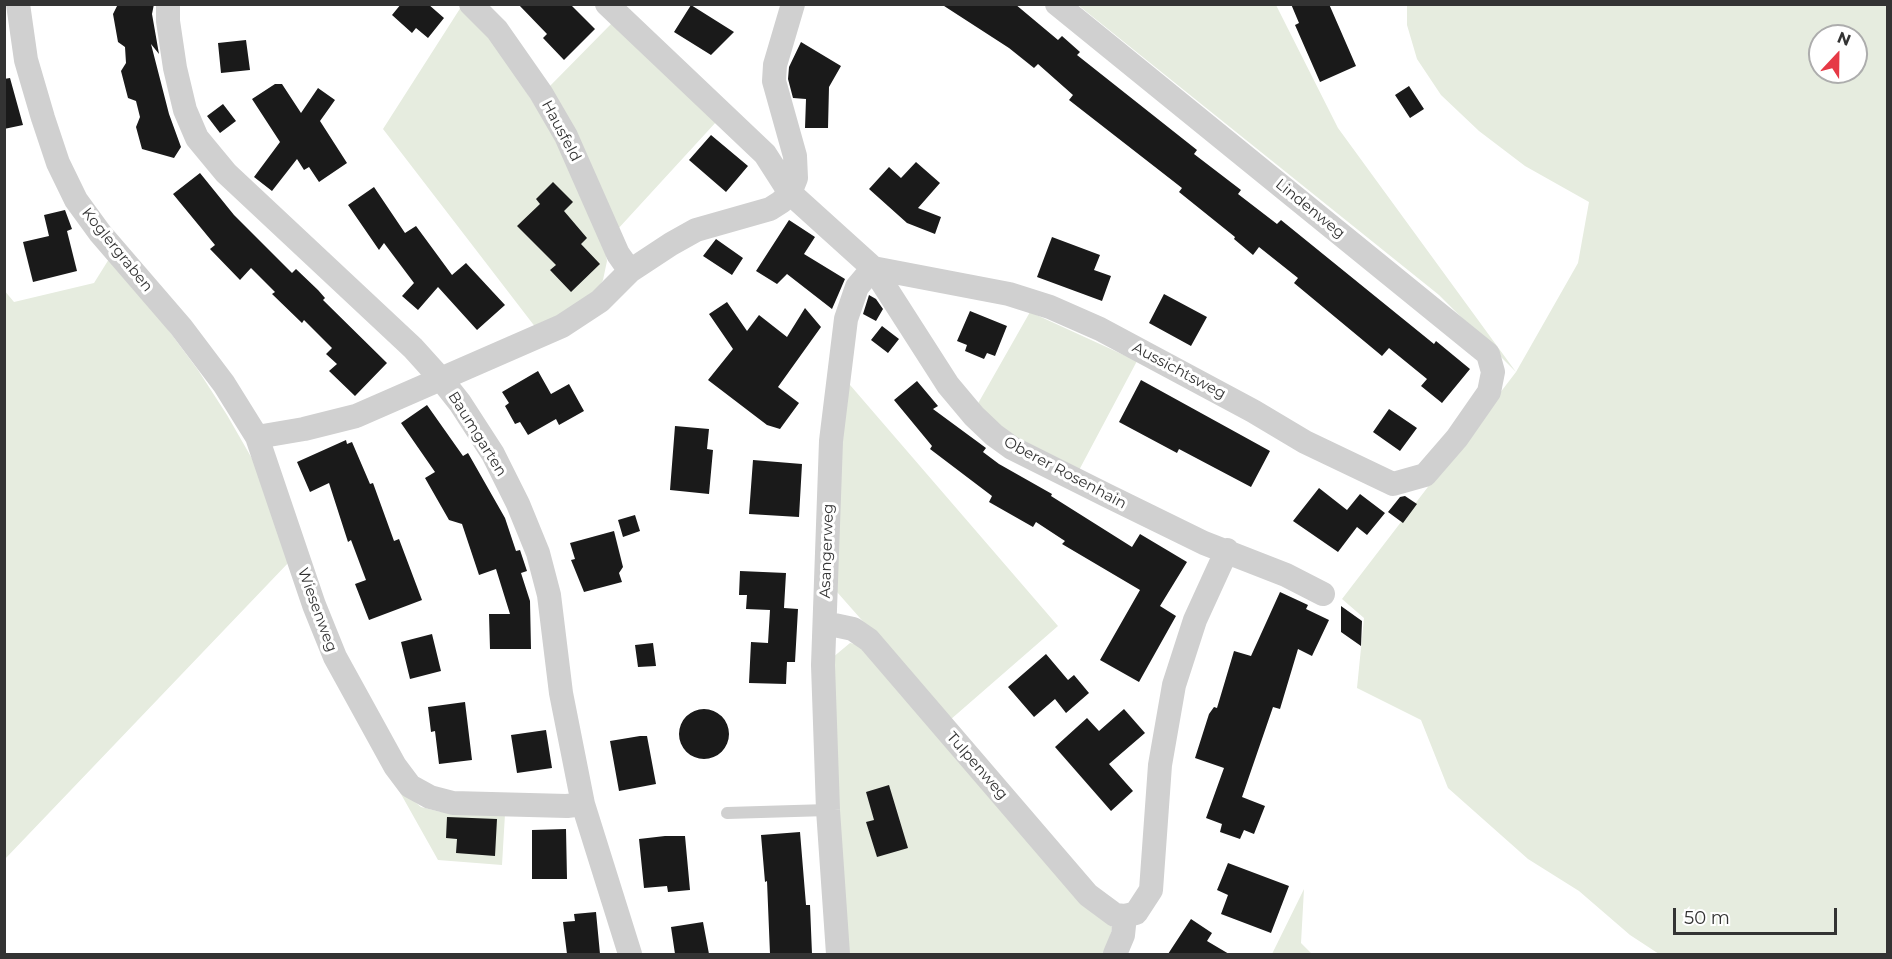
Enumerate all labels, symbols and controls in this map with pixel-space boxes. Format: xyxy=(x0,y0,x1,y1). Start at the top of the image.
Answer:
north arrow xyxy=(1808,24,1868,84)
text: N xyxy=(1835,27,1854,50)
street label: Hausfeld xyxy=(537,97,585,165)
street label: Lindenweg xyxy=(1271,175,1349,243)
street label: Koglergraben xyxy=(78,204,156,296)
street label: Aussichtsweg xyxy=(1129,339,1229,403)
street label: Baumgarten xyxy=(444,388,510,480)
street label: Oberer Rosenhain xyxy=(1000,433,1130,513)
street label: Asangerweg xyxy=(816,503,838,599)
street label: Wiesenweg xyxy=(293,565,341,655)
street label: Tulpenweg xyxy=(943,728,1011,804)
scale bar xyxy=(1676,896,1840,934)
text: 50 m xyxy=(1684,907,1730,929)

